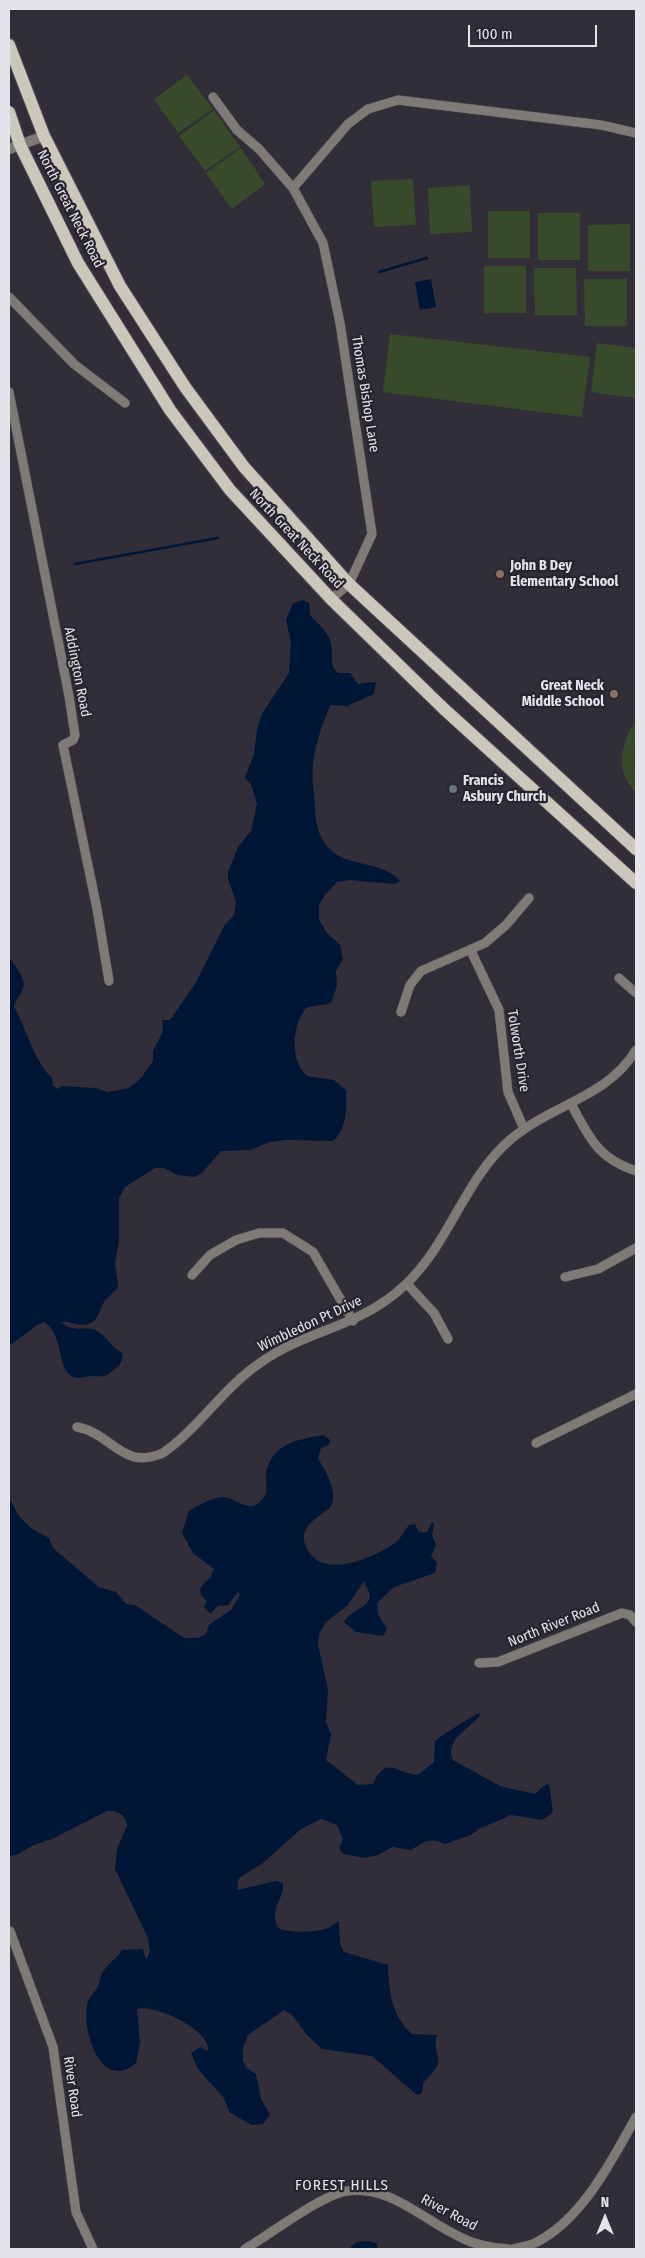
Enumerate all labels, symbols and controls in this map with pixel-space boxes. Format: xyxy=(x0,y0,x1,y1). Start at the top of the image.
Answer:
scale bar xyxy=(470,15,599,47)
text: 100 m xyxy=(476,25,513,43)
street label: North Great Neck Road xyxy=(33,147,107,271)
street label: Thomas Bishop Lane xyxy=(347,334,383,454)
street label: North Great Neck Road xyxy=(245,486,347,592)
place label: John B Dey Elementary School xyxy=(510,558,618,590)
marker: John B Dey Elementary School xyxy=(494,568,506,580)
street label: Addington Road xyxy=(60,626,94,718)
place label: Great Neck Middle School xyxy=(522,678,604,710)
marker: Great Neck Middle School xyxy=(608,688,620,700)
place label: Francis Asbury Church xyxy=(463,773,546,806)
marker: Francis Asbury Church xyxy=(447,783,459,795)
street label: Tolworth Drive xyxy=(503,1009,533,1093)
street label: Wimbledon Pt Drive xyxy=(255,1292,365,1356)
street label: North River Road xyxy=(506,1599,602,1651)
street label: River Road xyxy=(59,2055,85,2119)
district label: FOREST HILLS xyxy=(294,2177,390,2195)
street label: River Road xyxy=(418,2191,480,2235)
north arrow xyxy=(580,2193,630,2243)
text: N xyxy=(601,2194,609,2211)

